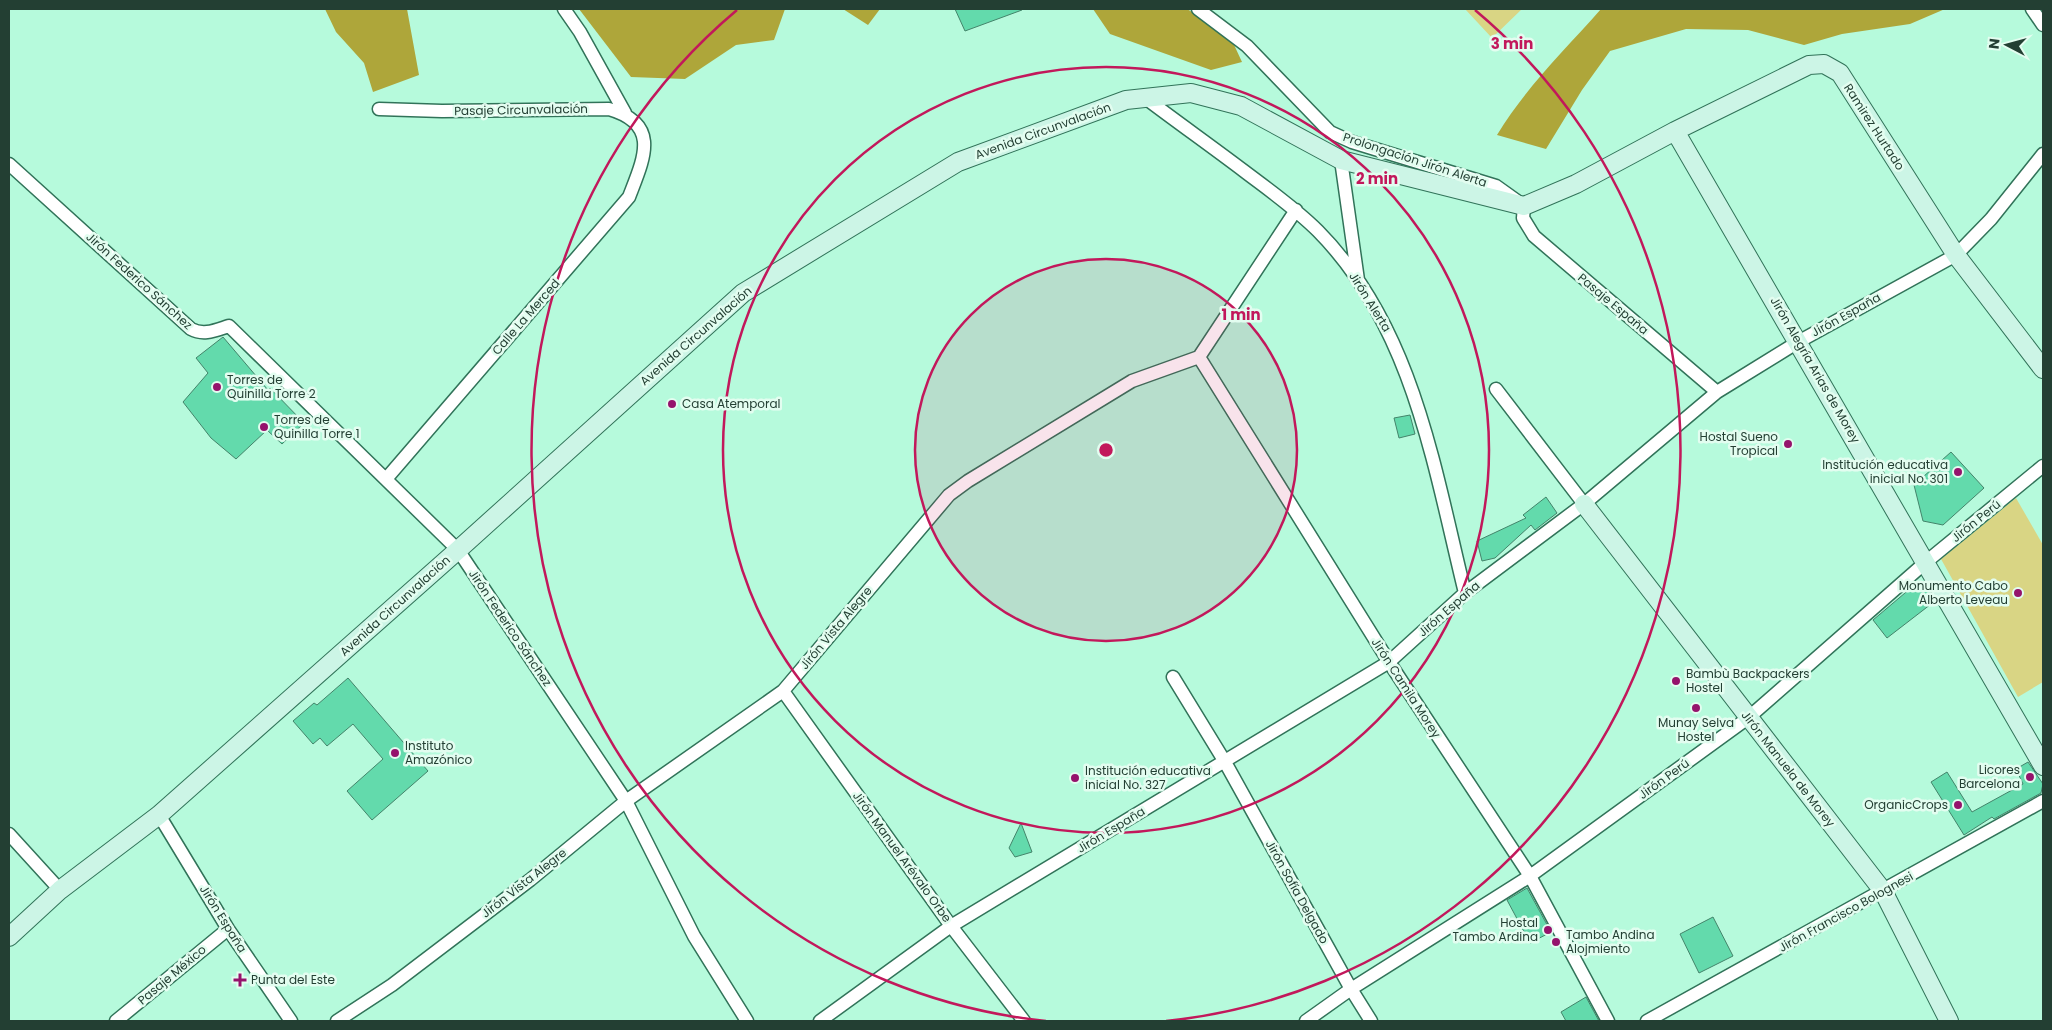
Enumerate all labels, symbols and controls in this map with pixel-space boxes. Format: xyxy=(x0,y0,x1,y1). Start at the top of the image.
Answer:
north arrow xyxy=(1982,20,2032,70)
text: 3 min xyxy=(1491,33,1533,54)
text: N xyxy=(1984,37,2005,50)
street label: Ramirez Hurtado xyxy=(1840,80,1909,174)
street label: Avenida Circunvalación xyxy=(973,98,1113,163)
street label: Pasaje Circunvalación xyxy=(454,100,588,119)
street label: Prolongación Jirón Alerta xyxy=(1341,128,1489,191)
text: 2 min xyxy=(1356,168,1398,189)
street label: Jirón Federico Sánchez xyxy=(82,228,196,333)
street label: Jirón Alerta xyxy=(1345,268,1396,335)
street label: Pasaje España xyxy=(1574,269,1652,338)
street label: Calle La Merced xyxy=(488,275,563,358)
street label: Avenida Circunvalación xyxy=(636,282,755,389)
street label: Jirón España xyxy=(1808,289,1883,341)
street label: Jirón Alegría Arias de Morey xyxy=(1767,294,1864,446)
text: 1 min xyxy=(1221,304,1261,325)
place label: Torres de Quinilla Torre 2 xyxy=(227,371,316,402)
marker: Torres de Quinilla Torre 2 xyxy=(211,381,223,393)
place label: Casa Atemporal xyxy=(682,395,781,412)
marker: Casa Atemporal xyxy=(666,398,678,410)
place label: Torres de Quinilla Torre 1 xyxy=(274,411,360,442)
marker: Torres de Quinilla Torre 1 xyxy=(258,421,270,433)
place label: Hostal Sueno Tropical xyxy=(1700,428,1778,459)
marker: Hostal Sueno Tropical xyxy=(1782,438,1794,450)
centre of rings xyxy=(1097,441,1115,459)
place label: Institución educativa inicial No. 301 xyxy=(1822,456,1948,487)
marker: Institución educativa inicial No. 301 xyxy=(1952,466,1964,478)
street label: Jirón Perú xyxy=(1947,495,2004,546)
street label: Avenida Circunvalación xyxy=(336,551,454,660)
street label: Jirón Federico Sánchez xyxy=(465,566,556,690)
street label: Jirón España xyxy=(1414,577,1483,640)
place label: Monumento Cabo Alberto Leveau xyxy=(1899,577,2008,608)
street label: Jirón Vista Alegre xyxy=(796,582,876,673)
marker: Monumento Cabo Alberto Leveau xyxy=(2012,587,2024,599)
street label: Jirón Camila Morey xyxy=(1368,634,1445,741)
place label: Bambù Backpackers Hostel xyxy=(1686,665,1810,696)
marker: Bambù Backpackers Hostel xyxy=(1670,675,1682,687)
marker: Munay Selva Hostel xyxy=(1690,702,1702,714)
street label: Jirón Manuela de Morey xyxy=(1738,707,1839,831)
place label: Munay Selva Hostel xyxy=(1658,714,1734,745)
place label: Instituto Amazónico xyxy=(405,737,473,768)
marker: Instituto Amazónico xyxy=(389,747,401,759)
street label: Jirón Perú xyxy=(1635,754,1693,803)
place label: Licores Barcelona xyxy=(1959,761,2020,792)
place label: Institución educativa inicial No. 327 xyxy=(1085,762,1211,793)
marker: Licores Barcelona xyxy=(2024,771,2036,783)
marker: Institución educativa inicial No. 327 xyxy=(1069,772,1081,784)
street label: Jirón Manuel Arévalo Orbe xyxy=(849,788,956,926)
place label: OrganicCrops xyxy=(1864,796,1948,813)
marker: OrganicCrops xyxy=(1952,799,1964,811)
street label: Jirón España xyxy=(1073,803,1148,857)
street label: Jirón Sofía Delgado xyxy=(1262,837,1333,947)
street label: Jirón Vista Alegre xyxy=(478,844,570,921)
street label: Jirón Francisco Bolognesi xyxy=(1775,867,1916,956)
street label: Jirón España xyxy=(196,882,251,956)
place label: Hostal Tambo Ardina xyxy=(1453,914,1538,945)
marker: Hostal Tambo Ardina xyxy=(1542,924,1554,936)
place label: Tambo Andina Alojmiento xyxy=(1566,926,1655,957)
marker: Tambo Andina Alojmiento xyxy=(1550,936,1562,948)
street label: Pasaje México xyxy=(134,941,210,1008)
place label: Punta del Este xyxy=(251,971,335,988)
marker: Punta del Este xyxy=(233,973,247,987)

